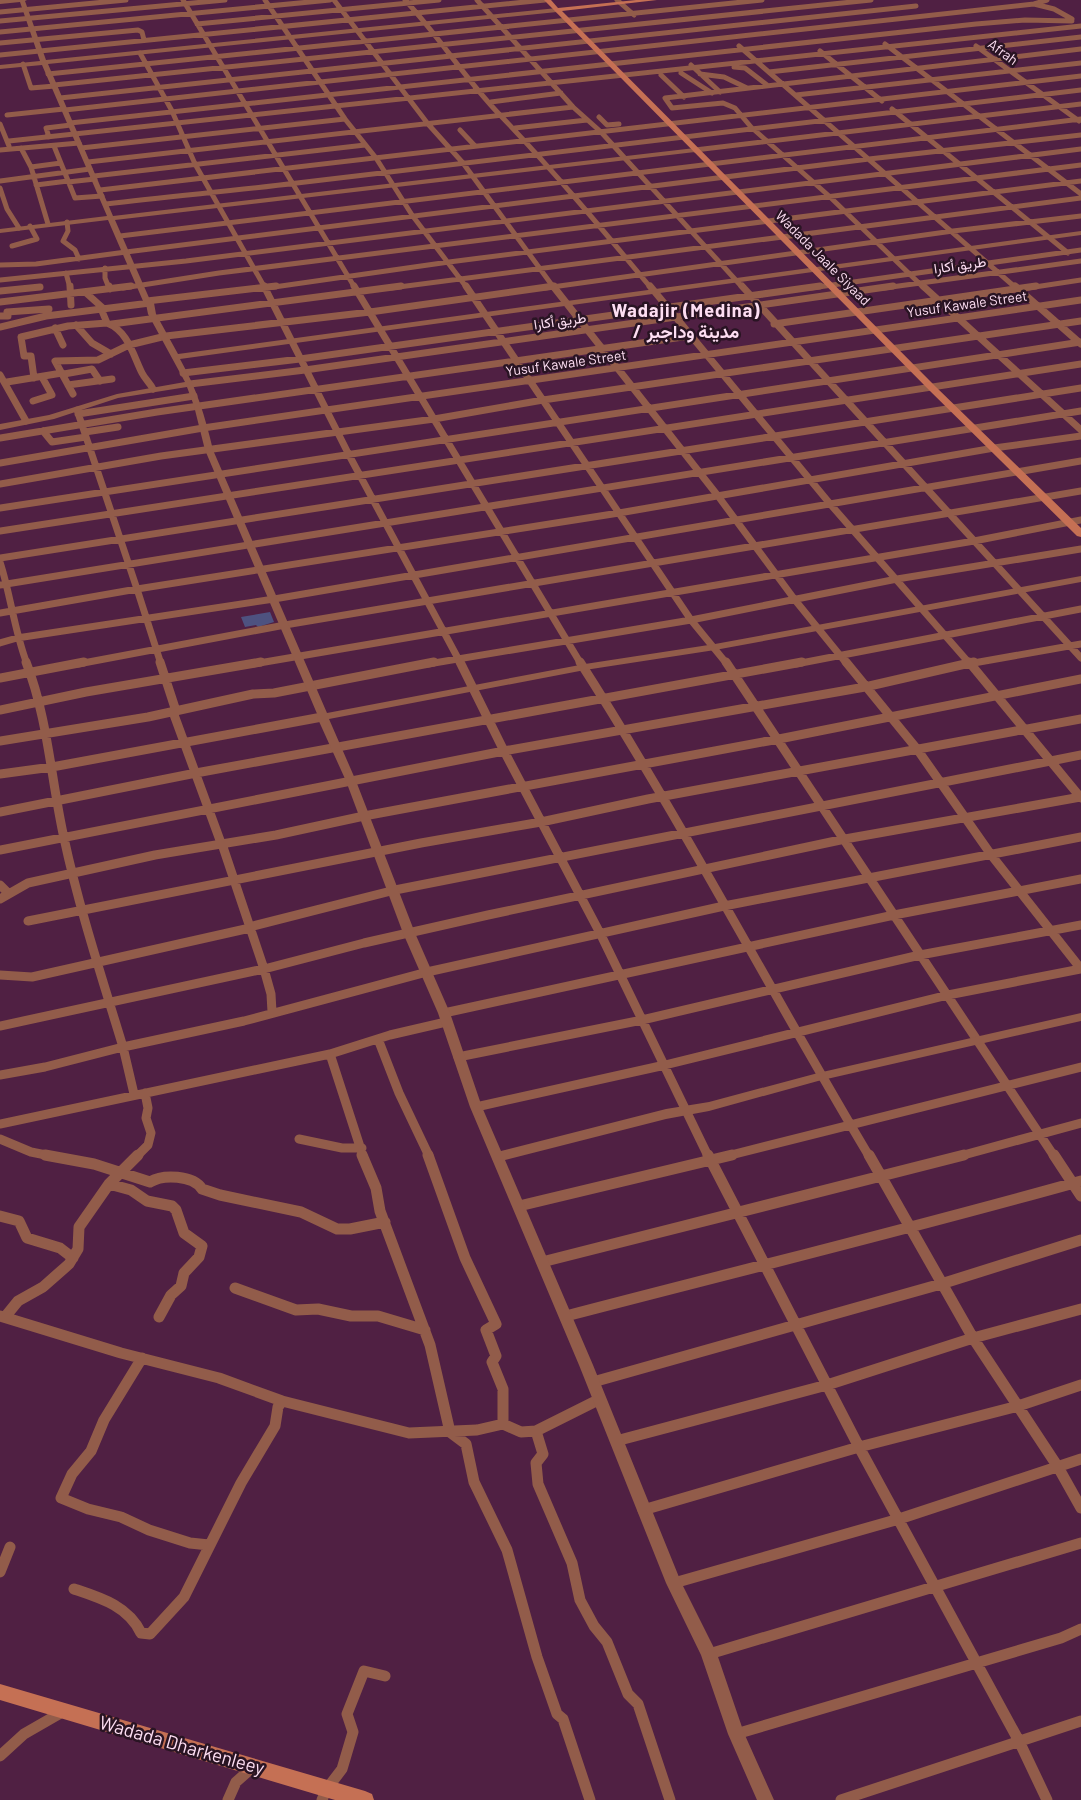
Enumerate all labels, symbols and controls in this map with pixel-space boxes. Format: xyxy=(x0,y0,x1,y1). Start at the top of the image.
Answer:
street label: Afrah xyxy=(985,35,1022,68)
street label: Wadada Jaale Siyaad xyxy=(772,207,874,309)
street label: طريق أكارا xyxy=(933,252,987,278)
street label: Yusuf Kawale Street xyxy=(906,287,1028,320)
district label: Wadajir (Medina) / مدينة وداجير xyxy=(612,299,760,343)
street label: طريق أكارا xyxy=(533,308,587,334)
street label: Yusuf Kawale Street xyxy=(505,346,627,379)
street label: Wadada Dharkenleey xyxy=(97,1710,268,1779)

